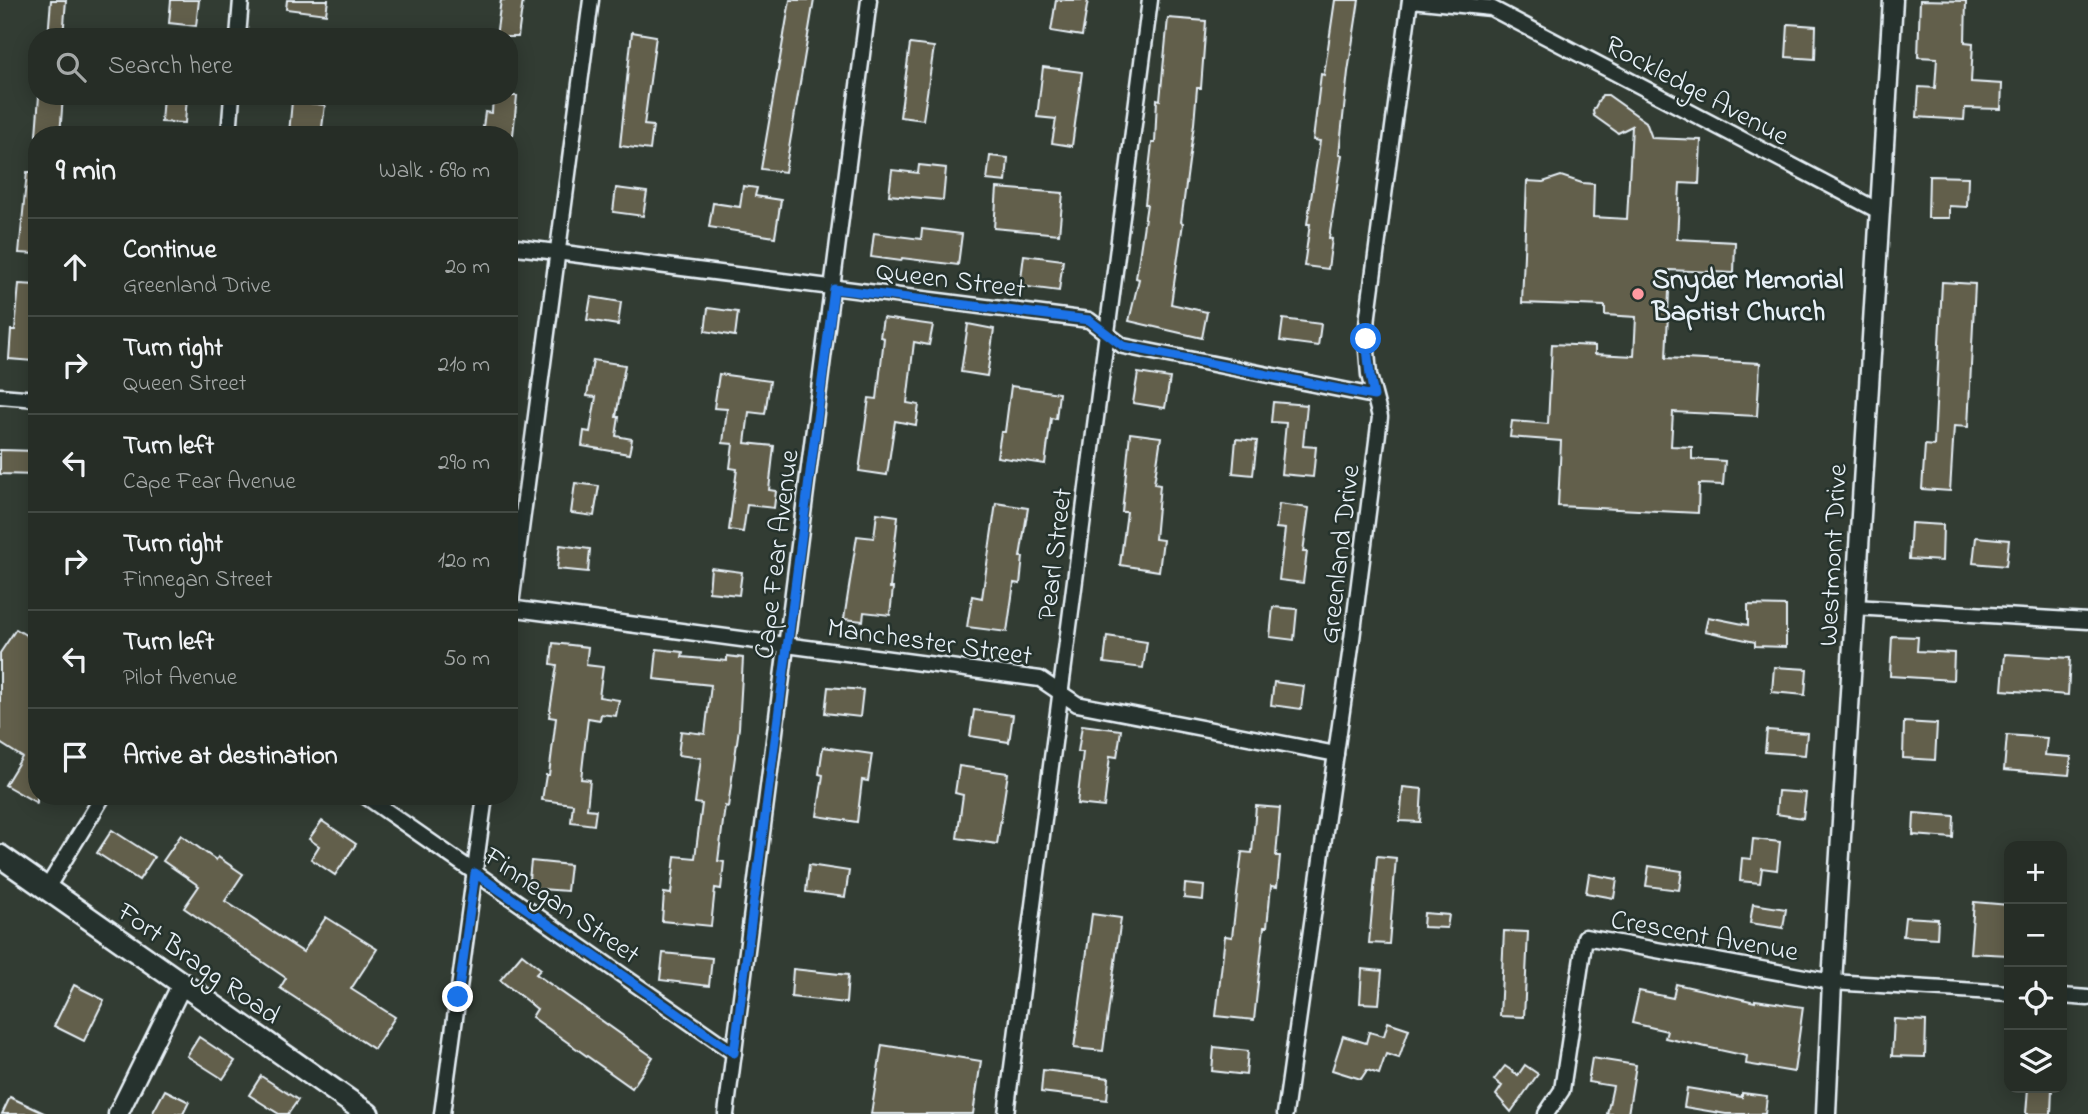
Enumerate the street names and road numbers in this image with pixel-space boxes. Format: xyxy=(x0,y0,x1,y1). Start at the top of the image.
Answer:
street label: Rockledge Avenue xyxy=(1597,26,1796,158)
street label: Queen Street xyxy=(873,252,1028,311)
street label: Cape Fear Avenue xyxy=(745,447,812,661)
street label: Greenland Drive xyxy=(1310,462,1373,646)
street label: Westmont Drive xyxy=(1809,462,1860,648)
street label: Pearl Street xyxy=(1028,486,1085,623)
street label: Manchester Street xyxy=(824,609,1035,678)
street label: Finnegan Street xyxy=(474,837,647,976)
street label: Fort Bragg Road xyxy=(107,893,288,1037)
street label: Crescent Avenue xyxy=(1607,901,1802,974)

